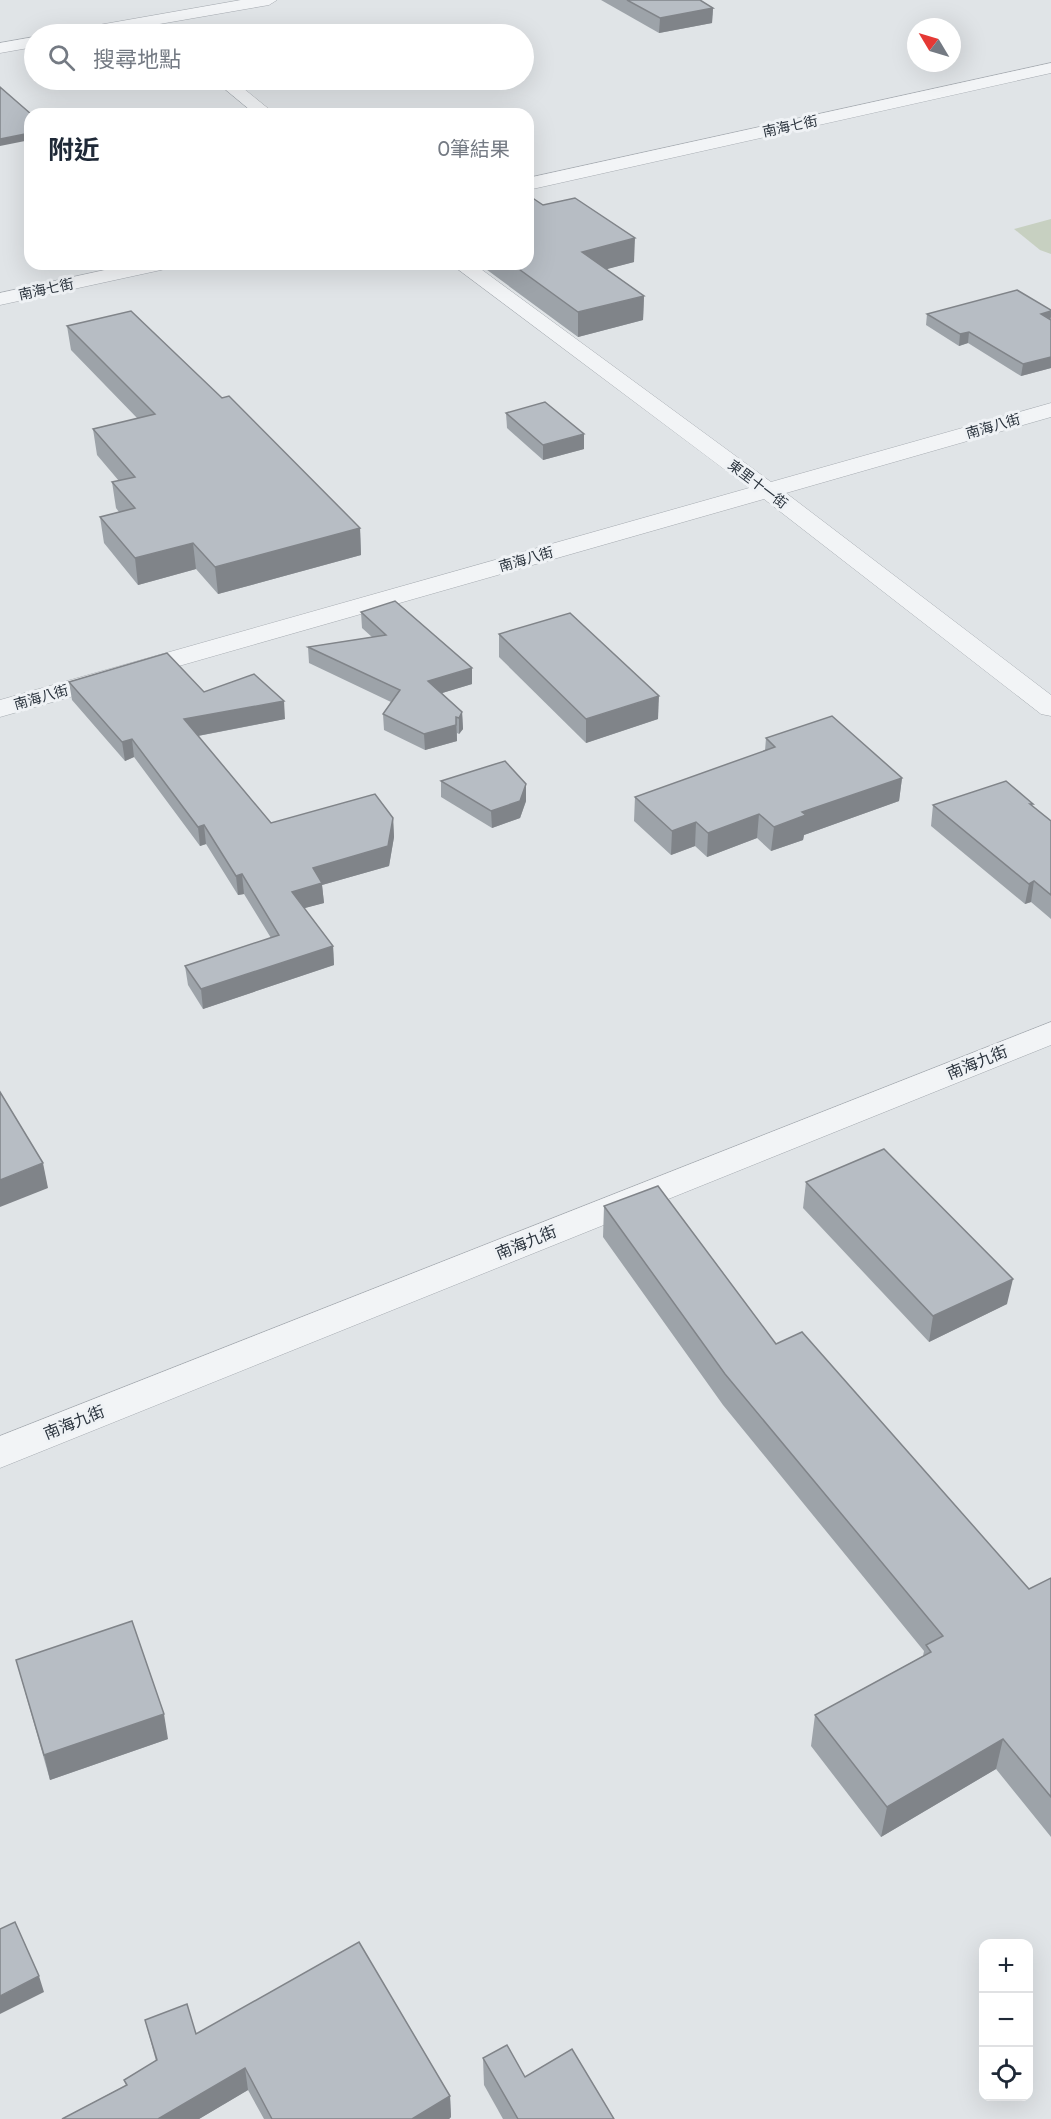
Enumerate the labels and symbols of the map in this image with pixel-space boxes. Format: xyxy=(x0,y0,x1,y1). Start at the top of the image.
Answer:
north arrow xyxy=(907,18,961,72)
street label: 南海七街 xyxy=(761,112,819,141)
street label: 南海七街 xyxy=(17,275,75,304)
street label: 南海八街 xyxy=(964,411,1022,442)
street label: 東里十一街 xyxy=(725,457,791,512)
street label: 南海八街 xyxy=(497,544,555,575)
street label: 南海八街 xyxy=(12,682,70,713)
street label: 南海九街 xyxy=(944,1042,1011,1084)
street label: 南海九街 xyxy=(493,1222,560,1264)
street label: 南海九街 xyxy=(41,1402,108,1444)

